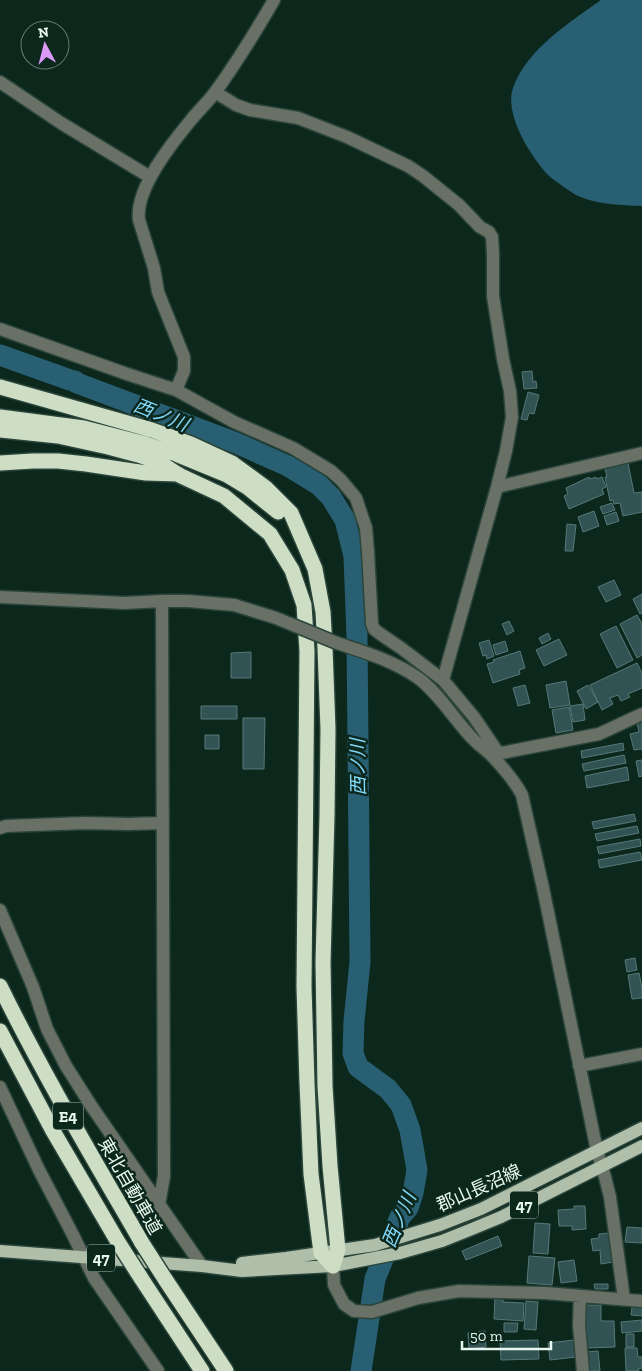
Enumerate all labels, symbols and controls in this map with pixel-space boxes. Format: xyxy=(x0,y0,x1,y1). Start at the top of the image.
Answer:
north arrow xyxy=(20,20,70,70)
text: N xyxy=(37,23,50,42)
water label: 西ノ川 xyxy=(130,394,194,437)
water label: 西ノ川 xyxy=(346,736,370,796)
road number: E4 xyxy=(53,1102,83,1130)
street label: 東北自動車道 xyxy=(93,1134,167,1238)
street label: 郡山長沼線 xyxy=(433,1160,525,1216)
water label: 西ノ川 xyxy=(377,1187,422,1251)
road number: 47 xyxy=(510,1192,538,1218)
road number: 47 xyxy=(87,1244,115,1272)
scale bar xyxy=(462,1318,551,1350)
text: 50 m xyxy=(470,1327,503,1345)

